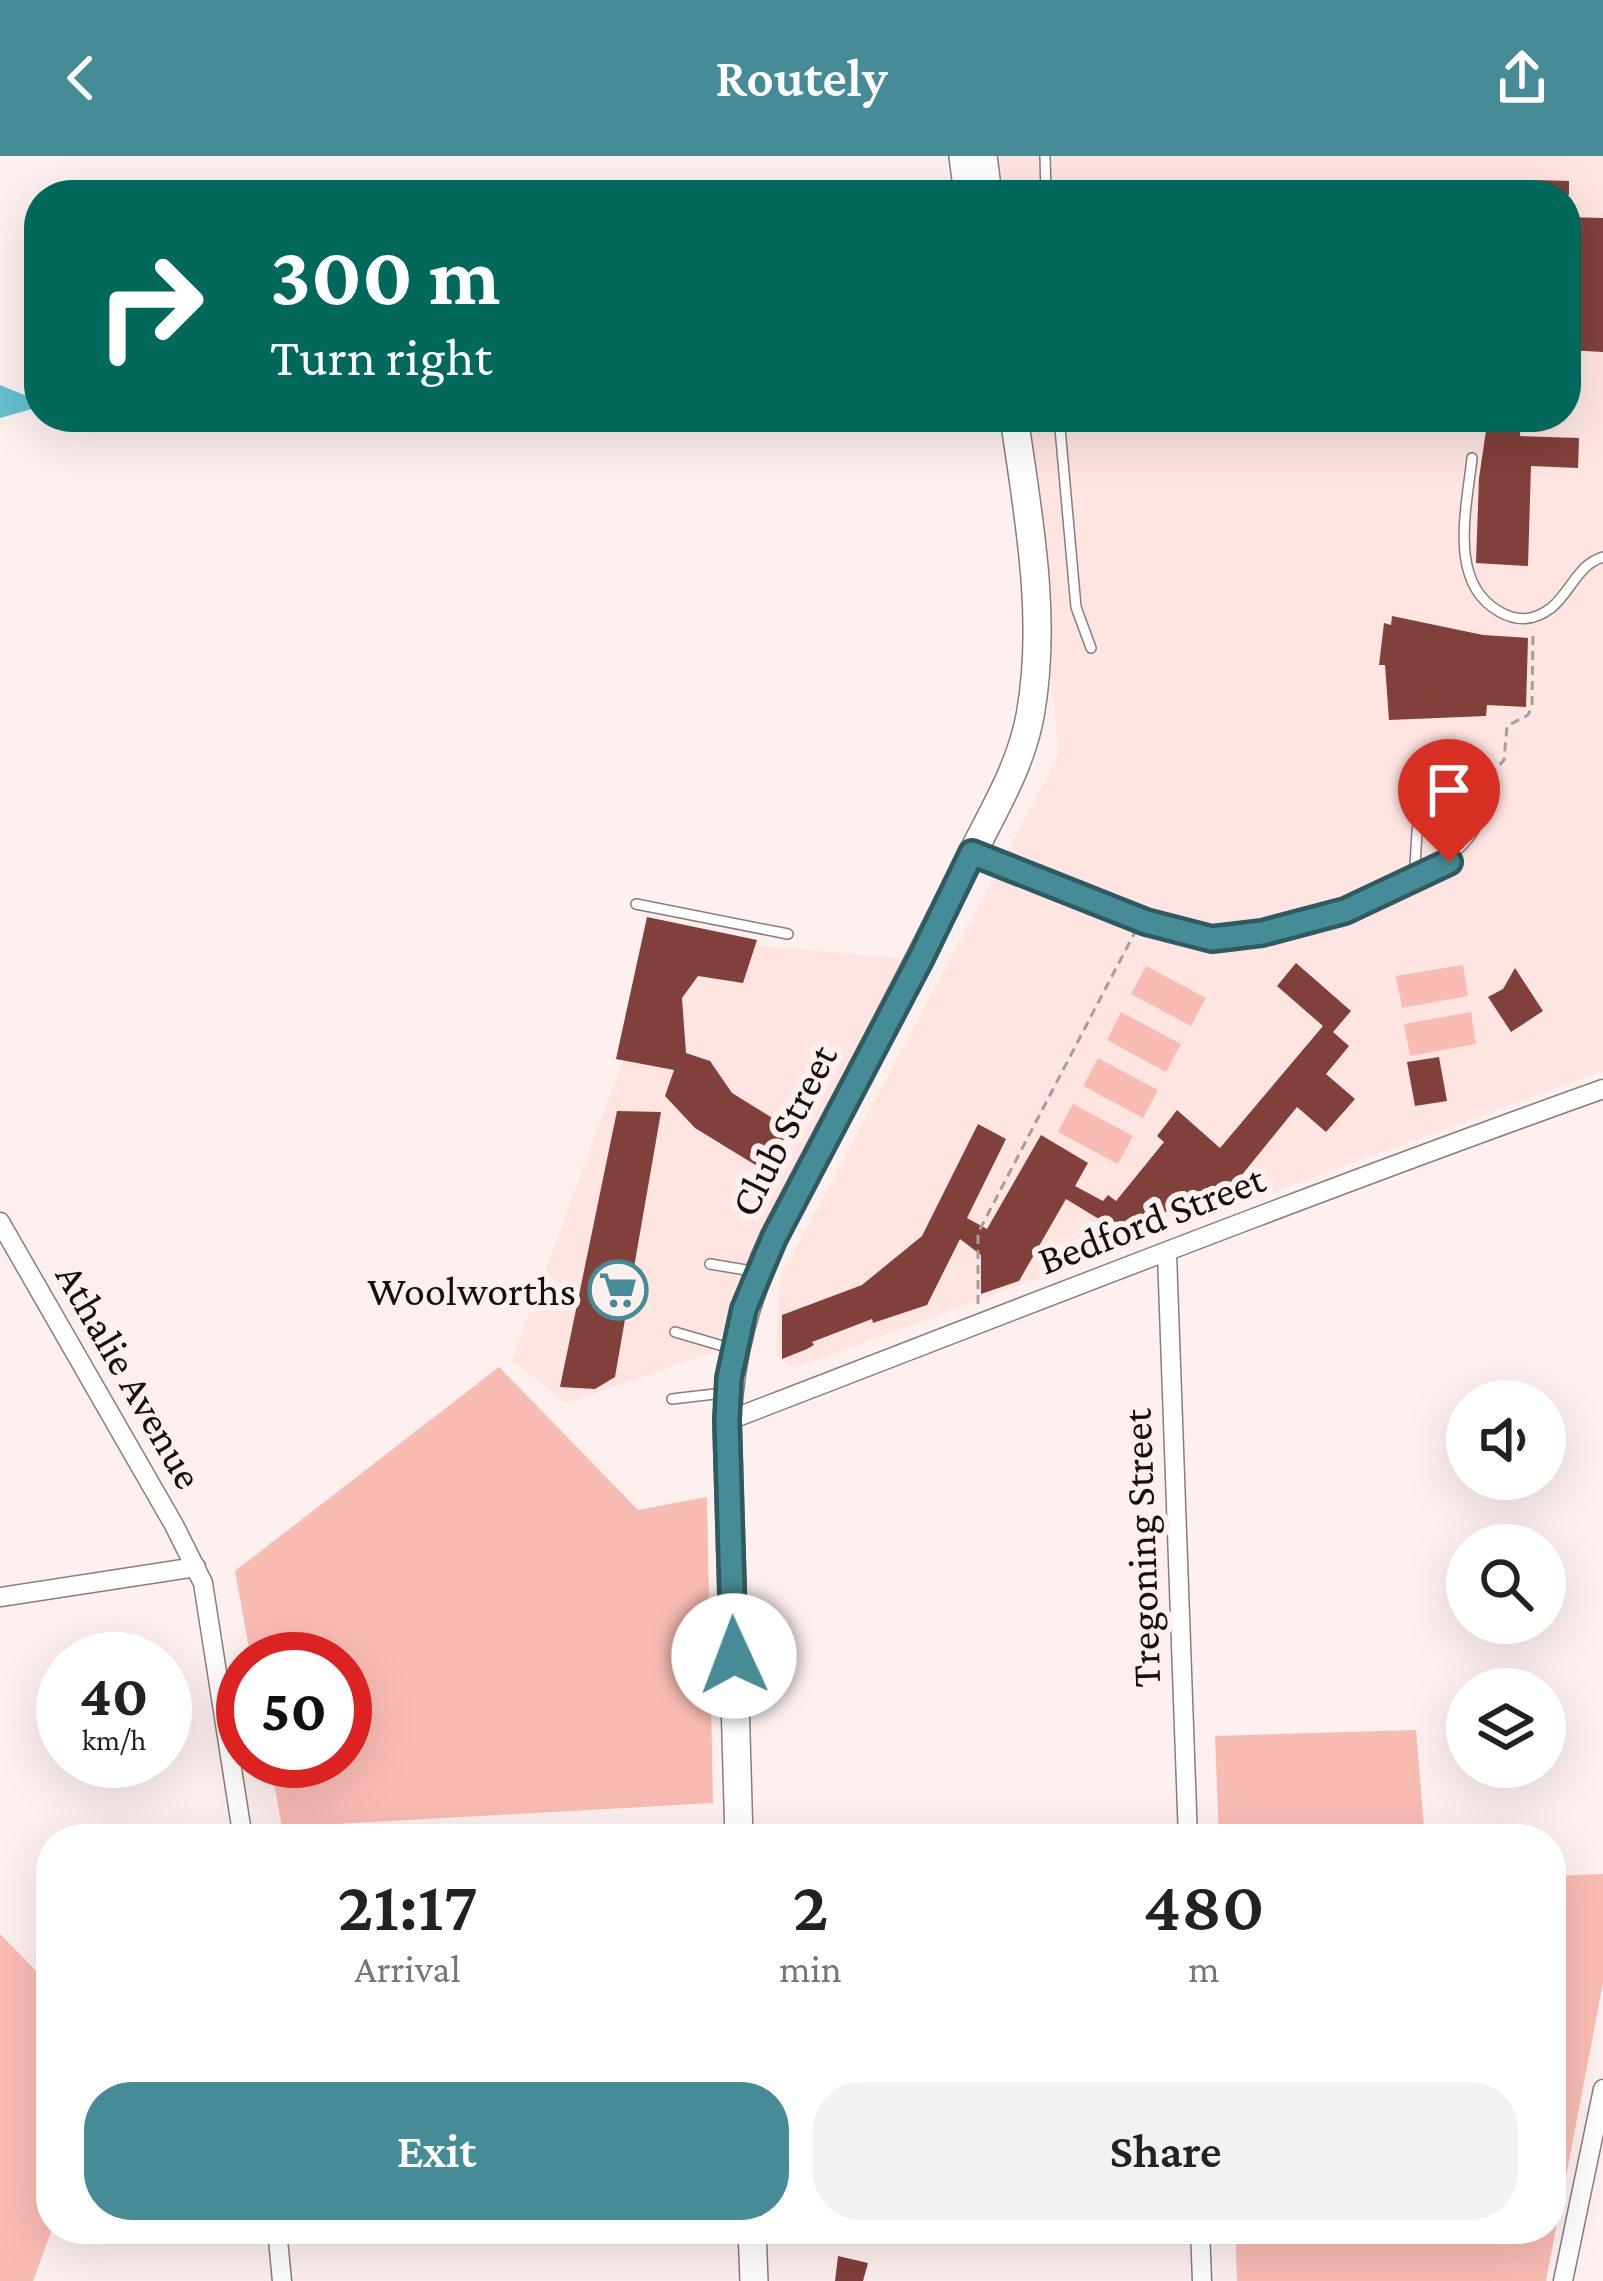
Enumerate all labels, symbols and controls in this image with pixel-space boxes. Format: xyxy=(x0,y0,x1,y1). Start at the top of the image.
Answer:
icon: back xyxy=(48,45,114,111)
icon: share xyxy=(1489,45,1555,111)
text: Routely xyxy=(715,48,888,108)
icon: right xyxy=(72,228,228,384)
text: 300 m xyxy=(270,229,500,322)
text: Turn right xyxy=(270,327,492,387)
pin xyxy=(1398,739,1500,862)
icon: arrive xyxy=(1416,757,1482,823)
street label: Club Street xyxy=(720,1036,847,1224)
street label: Bedford Street xyxy=(1031,1154,1272,1284)
street label: Athalie Avenue xyxy=(47,1255,213,1497)
supermarket icon: Woolworths xyxy=(587,1259,649,1321)
place label: Woolworths xyxy=(367,1267,576,1314)
map controls xyxy=(1446,1380,1566,1788)
button: sound xyxy=(1446,1380,1566,1500)
street label: Tregoning Street xyxy=(1113,1407,1169,1688)
button: search xyxy=(1446,1524,1566,1644)
position arrow xyxy=(671,1593,797,1719)
speed limit sign: 50 xyxy=(216,1632,372,1788)
text: 40 xyxy=(80,1661,148,1728)
button: layers xyxy=(1446,1668,1566,1788)
text: km/h xyxy=(82,1723,146,1756)
text: 21:17 xyxy=(338,1865,478,1945)
text: 2 xyxy=(793,1865,828,1945)
text: 480 xyxy=(1143,1865,1264,1945)
text: Arrival xyxy=(355,1947,461,1990)
text: min xyxy=(779,1947,842,1990)
text: m xyxy=(1188,1947,1220,1990)
button: Exit xyxy=(84,2082,789,2220)
button: Share xyxy=(813,2082,1518,2220)

